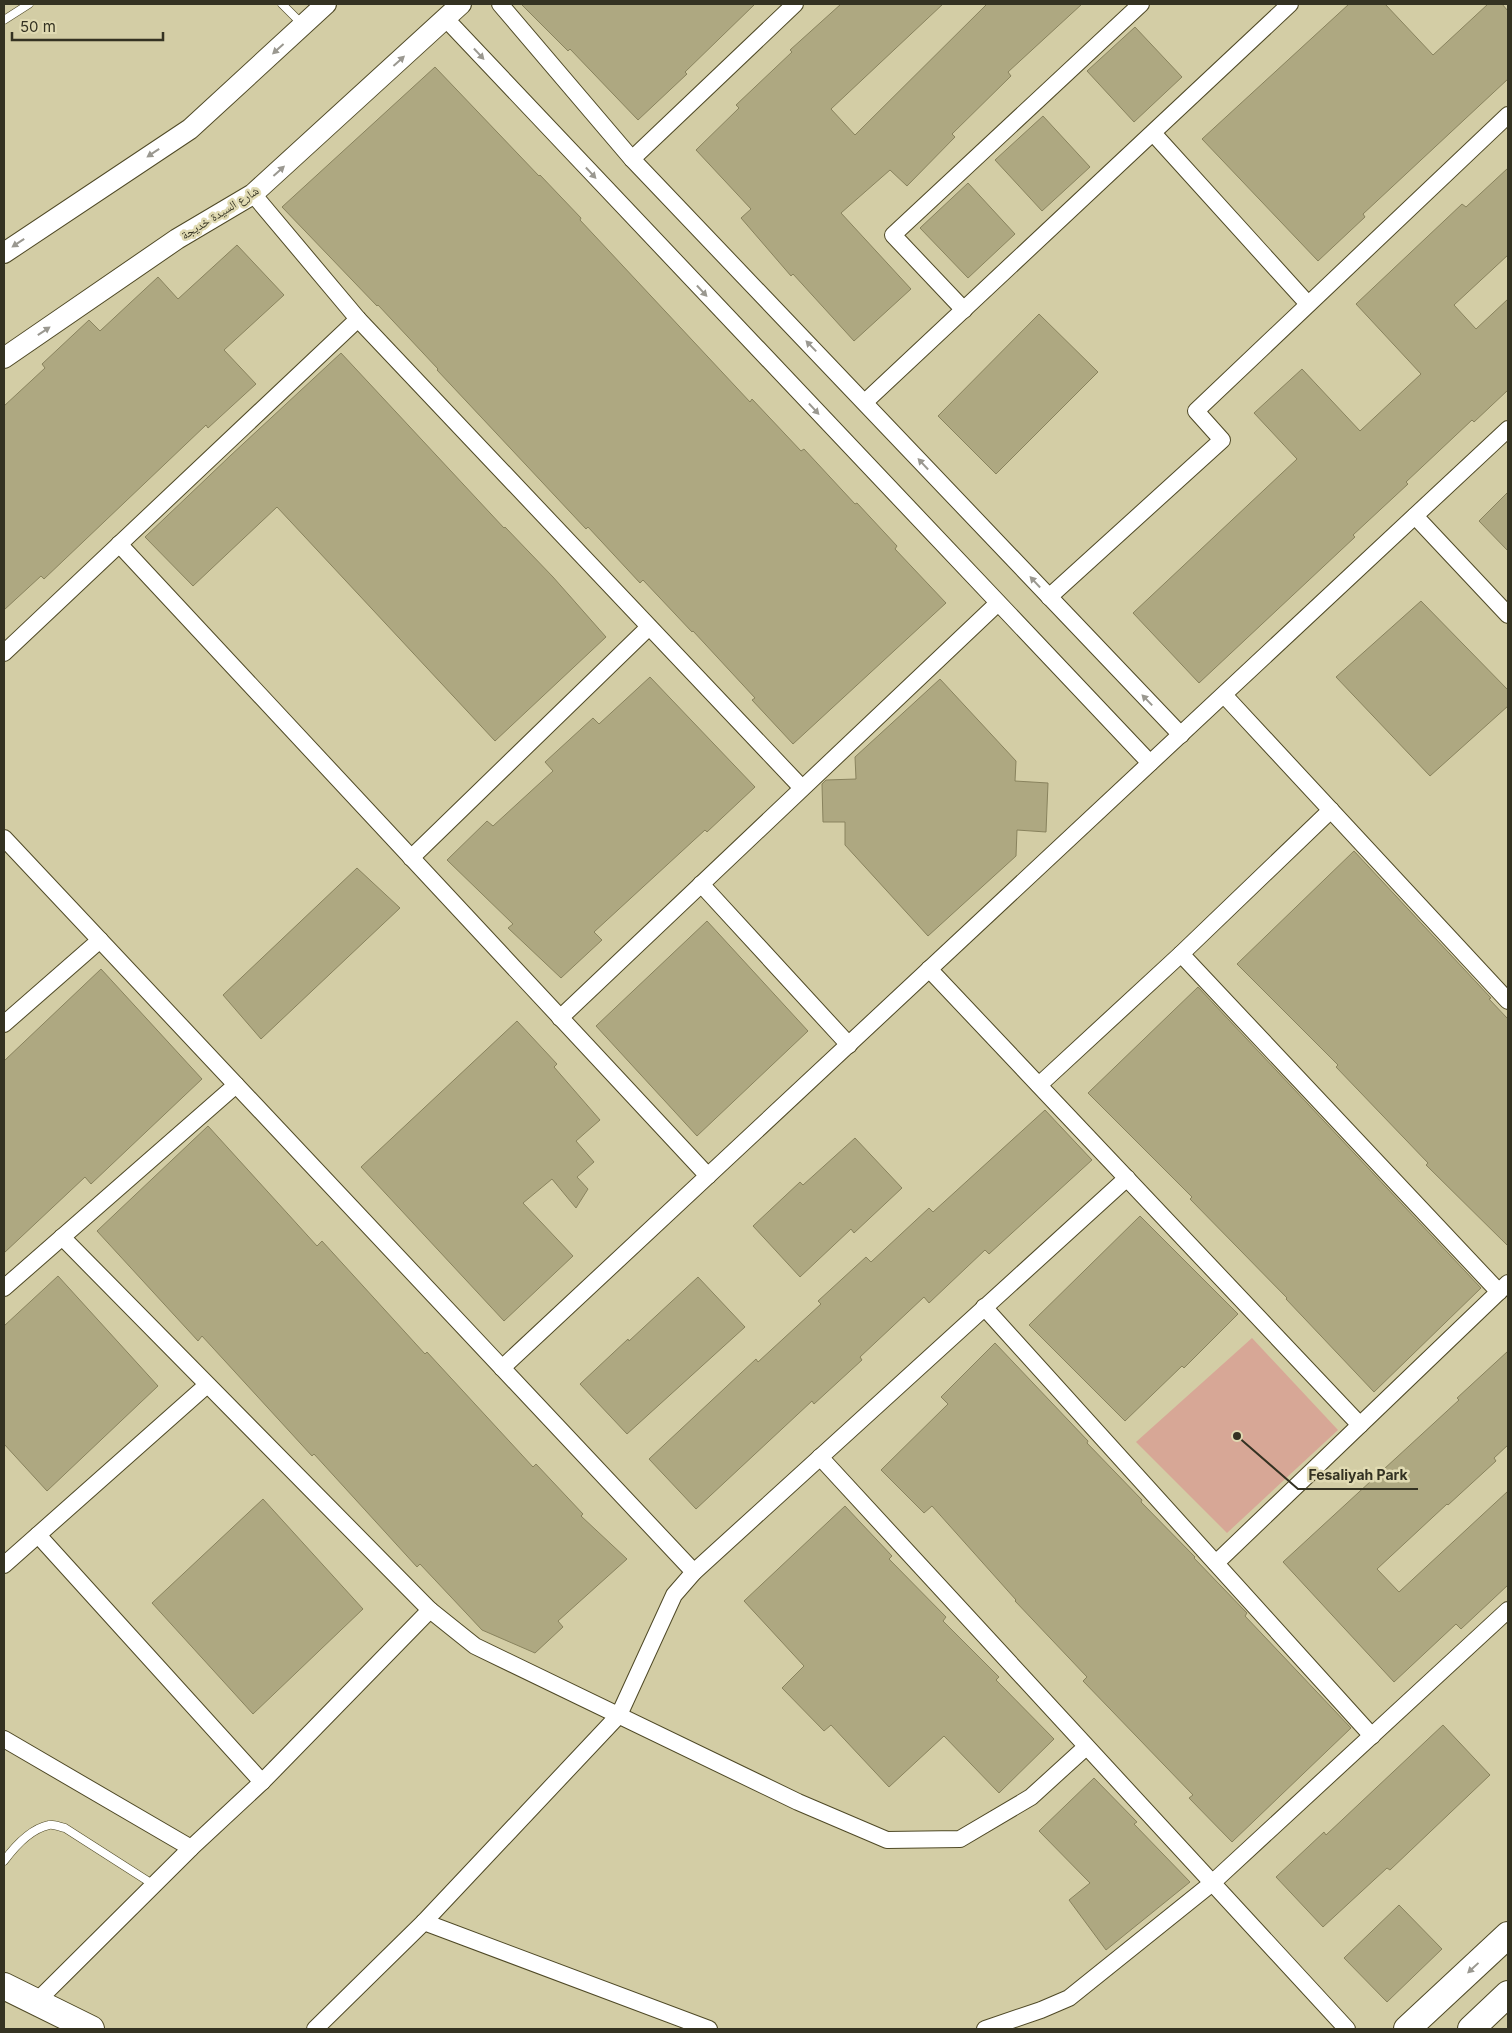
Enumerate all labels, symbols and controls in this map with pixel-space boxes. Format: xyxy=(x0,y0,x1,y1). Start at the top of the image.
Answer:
scale bar xyxy=(12,10,164,42)
text: 50 m xyxy=(20,17,56,36)
one-way arrow xyxy=(272,43,284,55)
one-way arrow xyxy=(473,48,485,60)
one-way arrow xyxy=(393,55,405,67)
one-way arrow xyxy=(147,148,160,158)
one-way arrow xyxy=(273,165,285,177)
one-way arrow xyxy=(585,166,597,178)
street label: شارع السيدة خديجة xyxy=(178,183,262,243)
one-way arrow xyxy=(11,238,25,248)
one-way arrow xyxy=(696,284,708,296)
one-way arrow xyxy=(37,326,51,336)
one-way arrow xyxy=(805,340,817,352)
one-way arrow xyxy=(808,402,820,414)
one-way arrow xyxy=(917,458,929,470)
one-way arrow xyxy=(1029,576,1041,588)
one-way arrow xyxy=(1141,694,1153,706)
callout: Fesaliyah Park xyxy=(1298,1460,1418,1489)
text: Fesaliyah Park xyxy=(1308,1466,1408,1483)
one-way arrow xyxy=(1467,1962,1479,1974)

